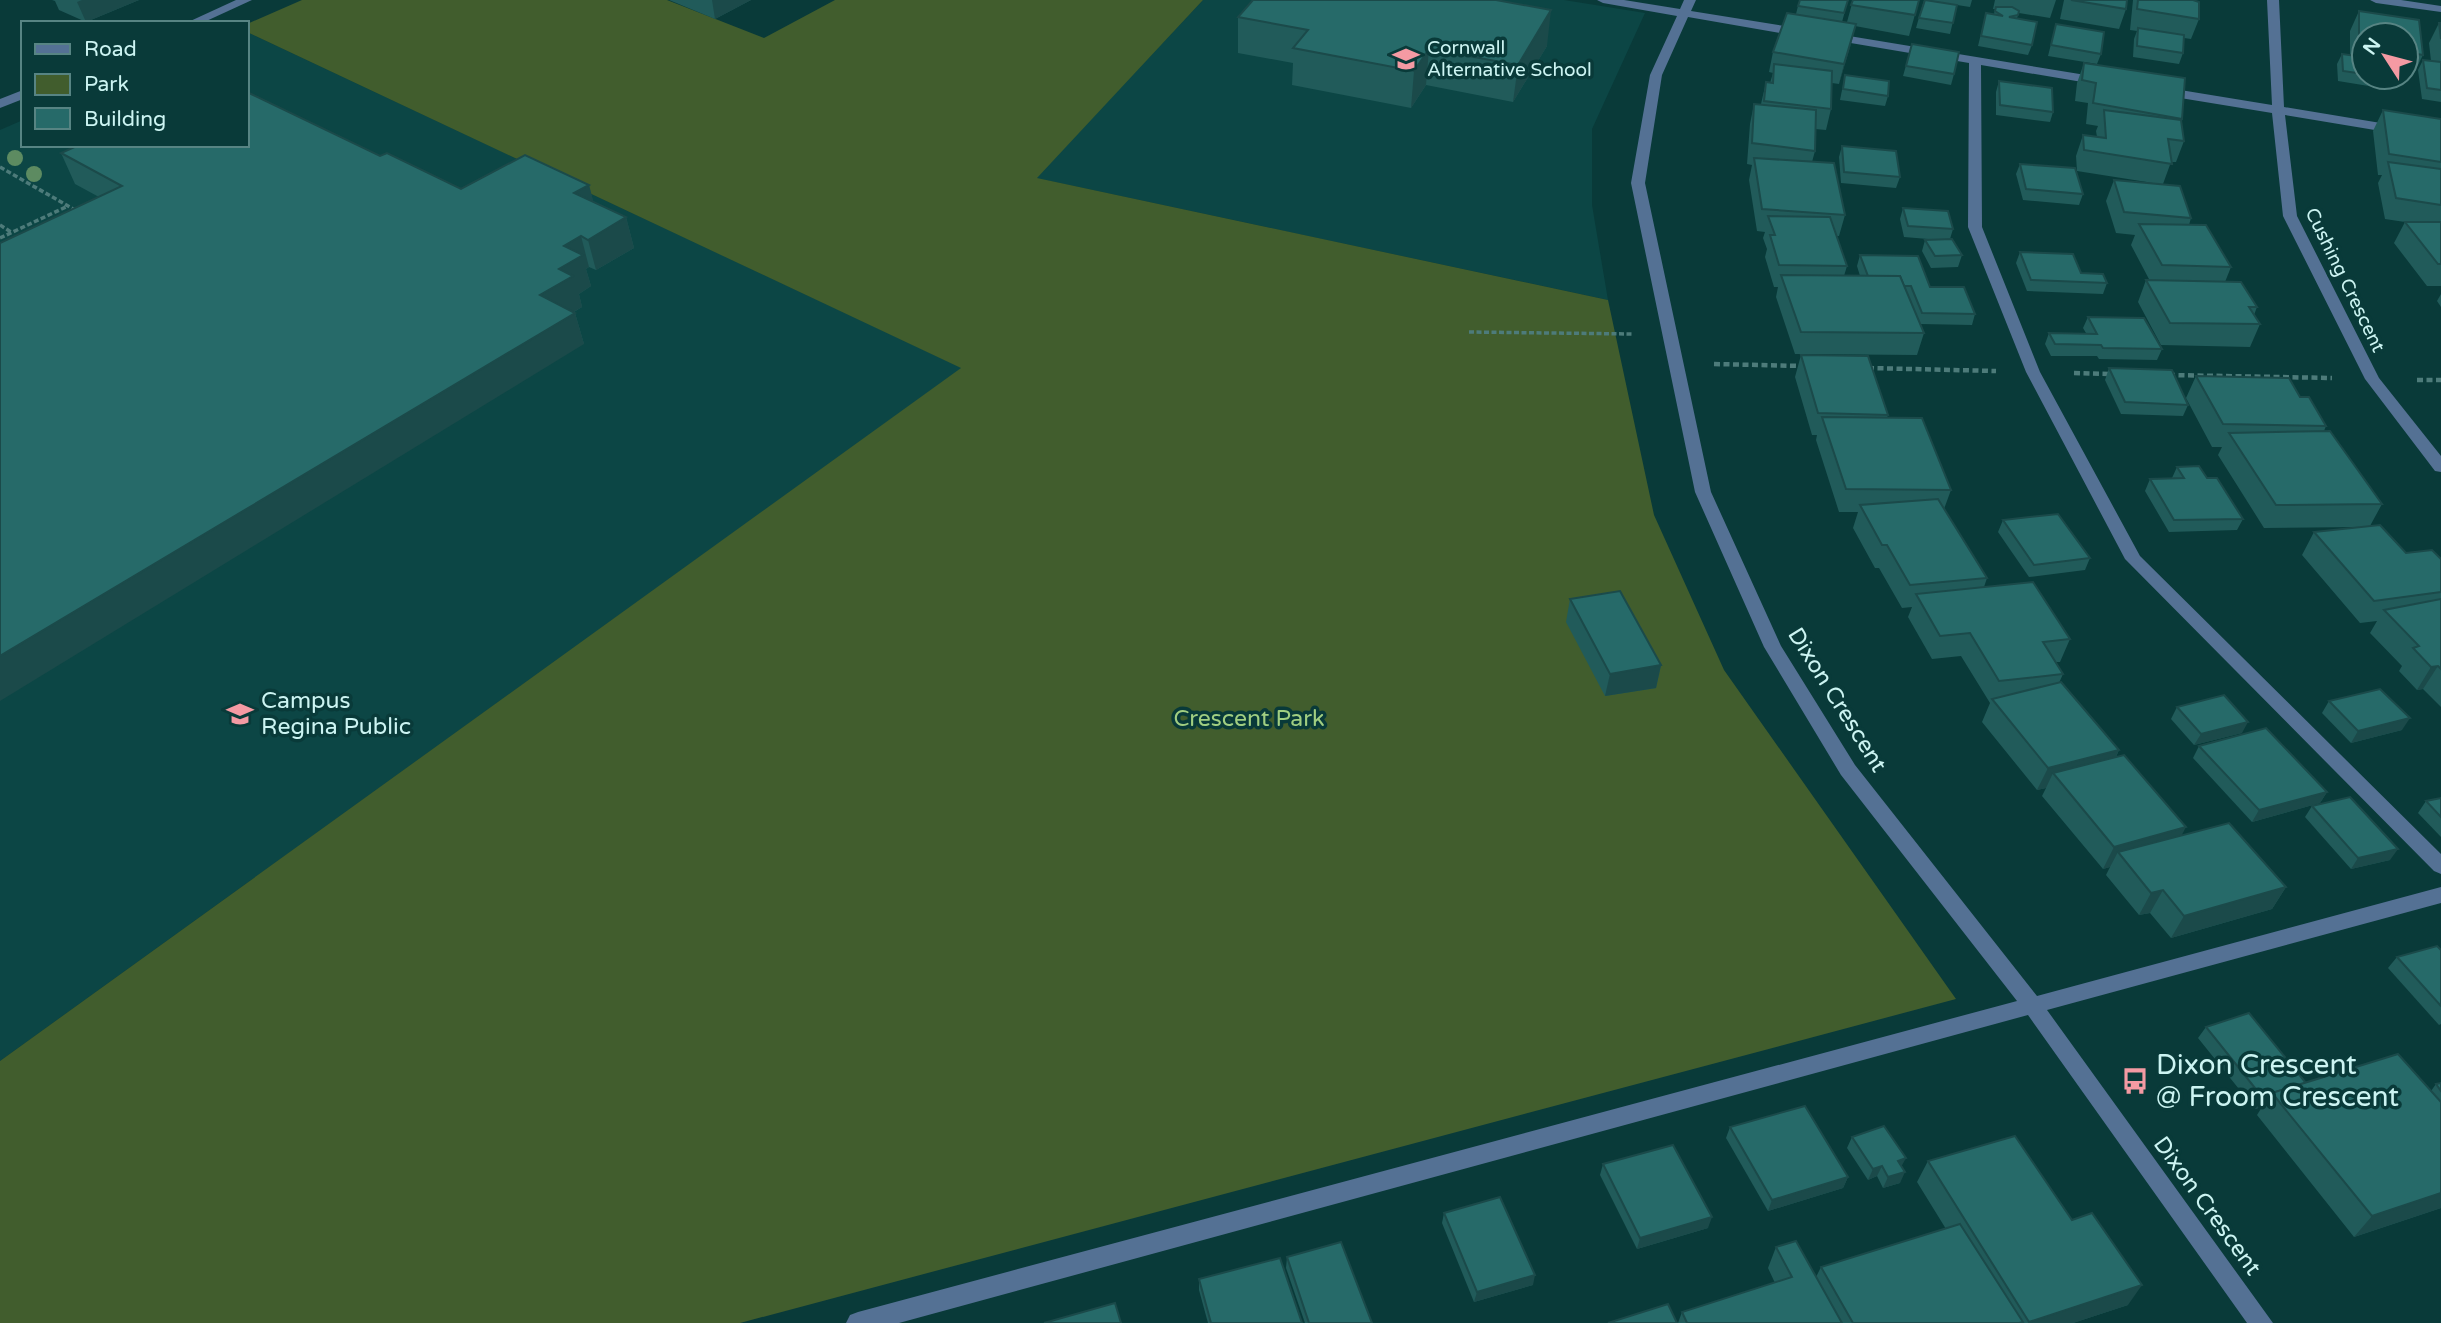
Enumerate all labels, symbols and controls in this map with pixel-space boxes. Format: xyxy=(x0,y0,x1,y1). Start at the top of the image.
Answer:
legend xyxy=(21,21,248,147)
north arrow xyxy=(2350,21,2420,91)
text: N xyxy=(2359,34,2385,59)
text: Road xyxy=(84,37,137,62)
place label: Cornwall Alternative School xyxy=(1427,37,1592,81)
school or university icon: Cornwall Alternative School xyxy=(1391,44,1421,74)
text: Park xyxy=(84,72,129,97)
text: Building xyxy=(84,107,166,132)
street label: Cushing Crescent xyxy=(2301,204,2389,356)
street label: Dixon Crescent xyxy=(1781,623,1893,778)
place label: Campus Regina Public xyxy=(261,687,411,741)
school or university icon: Campus Regina Public xyxy=(225,699,255,729)
park label: Crescent Park xyxy=(1173,705,1325,733)
place label: Dixon Crescent @ Froom Crescent xyxy=(2156,1048,2399,1114)
bus stop icon: Dixon Crescent @ Froom Crescent xyxy=(2120,1066,2150,1096)
street label: Dixon Crescent xyxy=(2147,1131,2267,1281)

